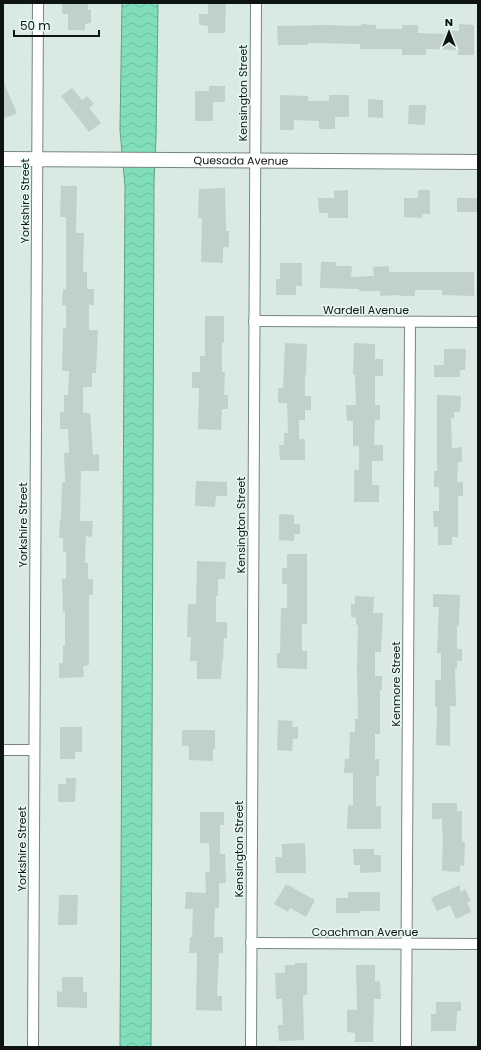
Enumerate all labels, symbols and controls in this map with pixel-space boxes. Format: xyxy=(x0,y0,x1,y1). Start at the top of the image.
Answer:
scale bar xyxy=(14,12,99,38)
north arrow xyxy=(429,12,469,52)
text: N xyxy=(445,14,453,30)
text: 50 m xyxy=(20,17,51,34)
street label: Kensington Street xyxy=(235,45,251,141)
street label: Quesada Avenue xyxy=(194,152,289,169)
street label: Yorkshire Street xyxy=(17,159,33,243)
street label: Wardell Avenue xyxy=(323,302,409,318)
street label: Kensington Street xyxy=(233,477,249,573)
street label: Yorkshire Street xyxy=(15,483,31,567)
street label: Kenmore Street xyxy=(388,642,404,726)
street label: Kensington Street xyxy=(231,801,247,897)
street label: Yorkshire Street xyxy=(14,807,30,891)
street label: Coachman Avenue xyxy=(312,924,419,940)

